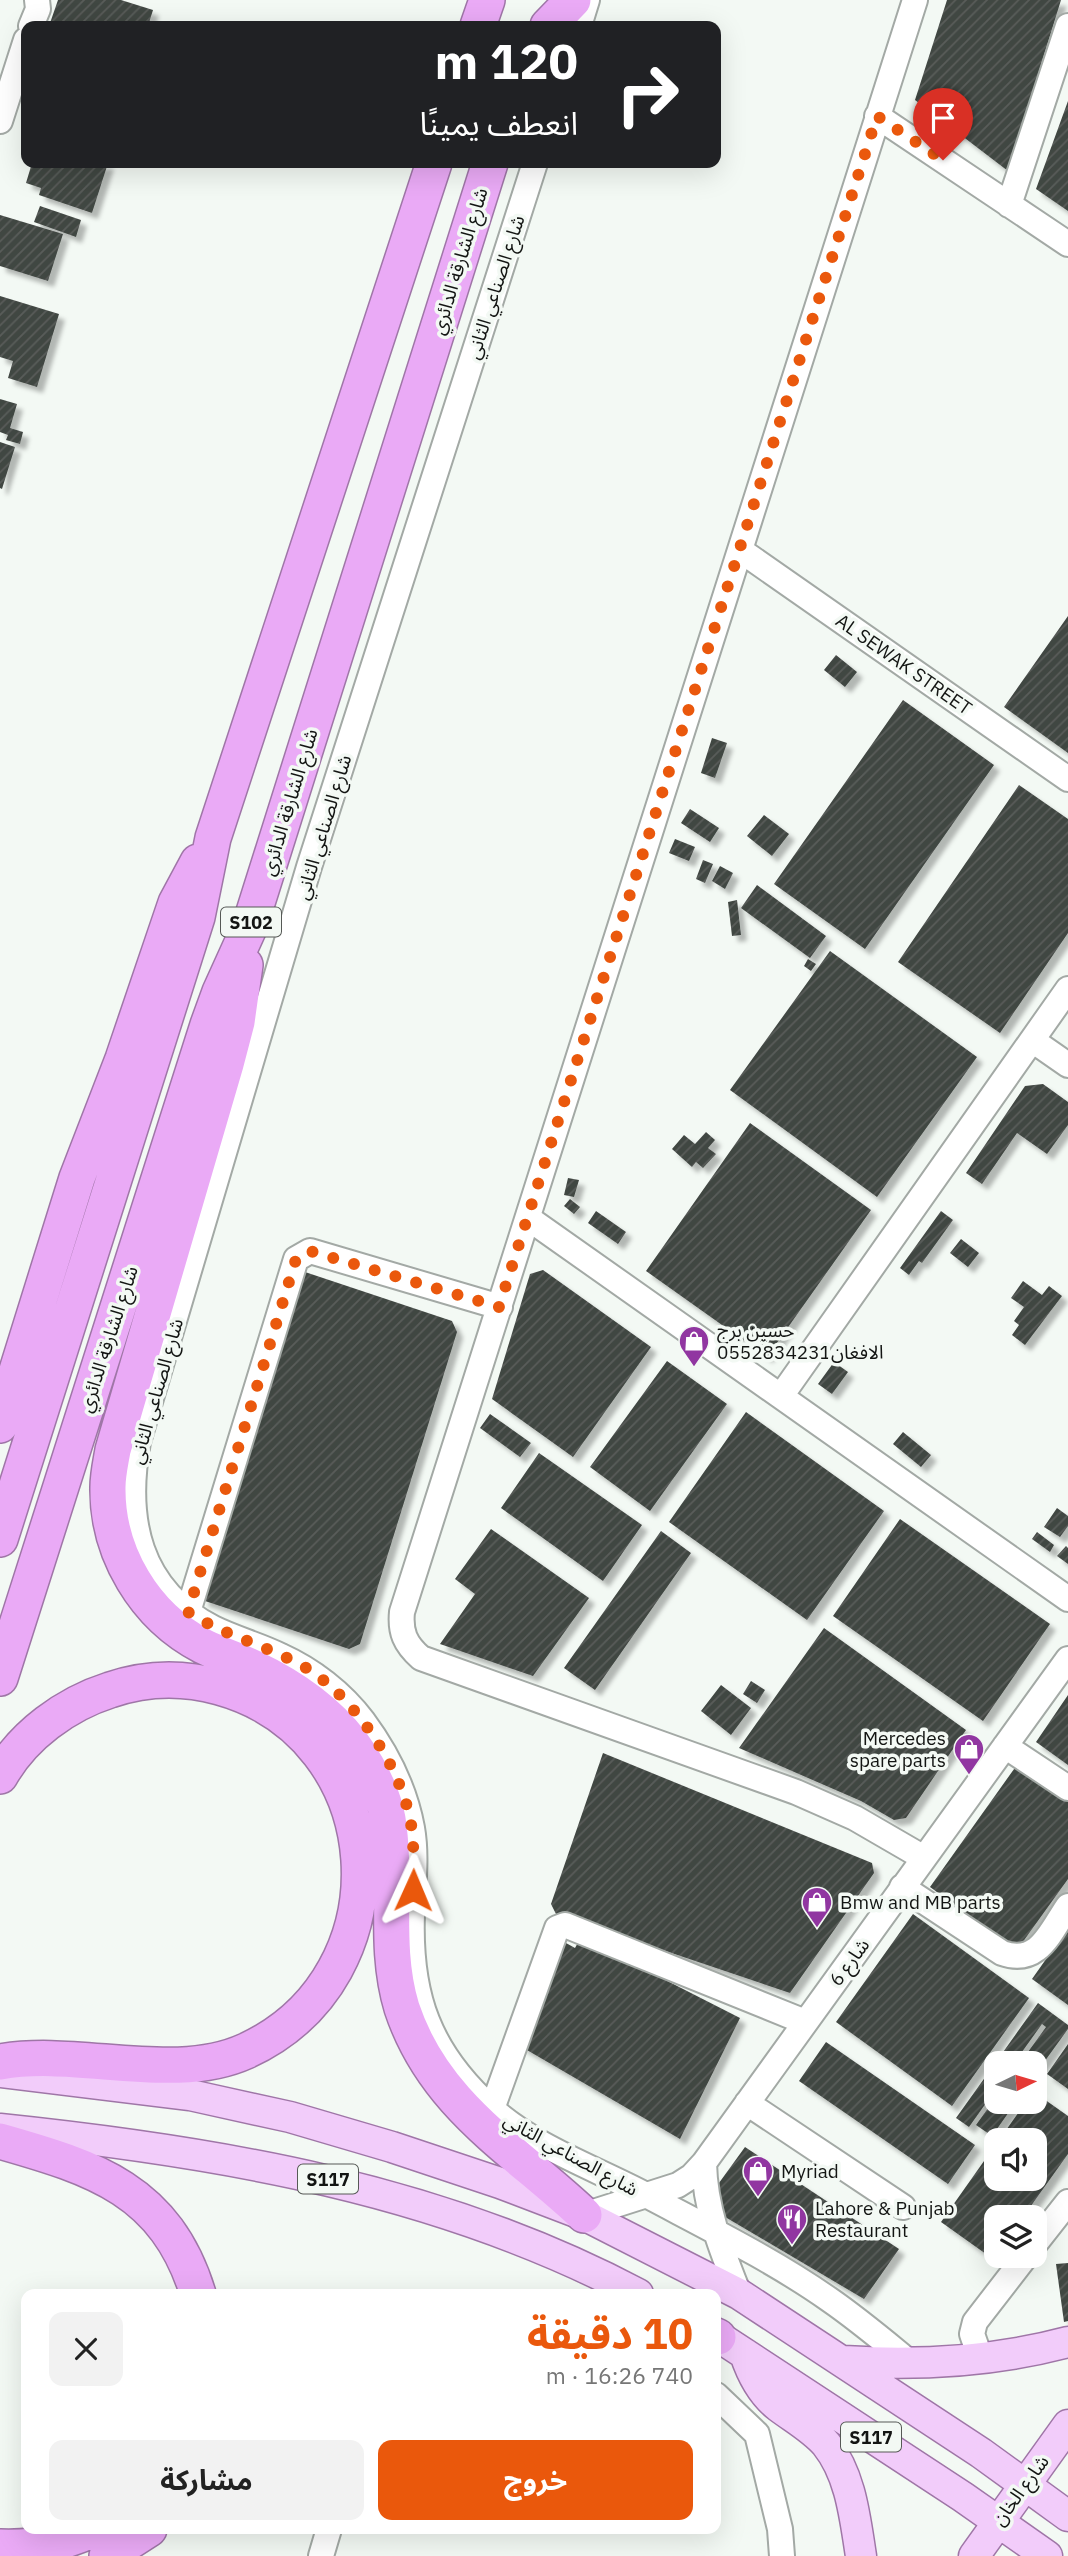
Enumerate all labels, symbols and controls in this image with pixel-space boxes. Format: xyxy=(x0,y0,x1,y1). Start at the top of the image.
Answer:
text: 120 m xyxy=(434,29,578,92)
icon: right xyxy=(602,49,693,140)
pin xyxy=(913,88,973,160)
icon: arrive xyxy=(924,99,962,137)
text: انعطف يمينًا xyxy=(419,102,578,144)
street label: شارع الشارقة الدائري xyxy=(425,185,496,338)
street label: شارع الصناعي الثاني xyxy=(460,212,533,363)
street label: AL SEWAK STREET xyxy=(831,608,977,720)
street label: شارع الشارقة الدائري xyxy=(255,726,326,879)
street label: شارع الصناعي الثاني xyxy=(290,752,360,903)
road number: S102 xyxy=(221,908,281,937)
street label: شارع الشارقة الدائري xyxy=(73,1263,146,1416)
street label: شارع الصناعي الثاني xyxy=(124,1315,192,1467)
place label: حسين برج الافغان0552834231 xyxy=(717,1318,884,1364)
shop icon: حسين برج الافغان0552834231 xyxy=(677,1324,711,1368)
place label: Mercedes spare parts xyxy=(850,1726,946,1772)
shop icon: Mercedes spare parts xyxy=(952,1732,986,1776)
position arrow xyxy=(376,1853,450,1927)
shop icon: Bmw and MB parts xyxy=(800,1885,834,1929)
place label: Bmw and MB parts xyxy=(840,1890,1001,1914)
street label: شارع 6 xyxy=(824,1934,876,1992)
north arrow xyxy=(984,2051,1046,2114)
map controls xyxy=(984,2051,1047,2268)
street label: شارع الصناعي الثاني xyxy=(498,2107,643,2204)
button: sound xyxy=(984,2128,1047,2191)
shop icon: Myriad xyxy=(741,2154,775,2198)
place label: Myriad xyxy=(781,2159,839,2183)
road number: S117 xyxy=(298,2164,358,2194)
place label: Lahore & Punjab Restaurant xyxy=(815,2196,955,2242)
restaurant icon: Lahore & Punjab Restaurant xyxy=(775,2202,809,2246)
button: layers xyxy=(984,2205,1047,2268)
text: 10 دقيقة xyxy=(527,2306,693,2361)
button: close xyxy=(49,2312,123,2386)
text: 740 m · 16:26 xyxy=(546,2360,693,2390)
road number: S117 xyxy=(841,2423,901,2452)
button: مشاركة xyxy=(49,2440,364,2520)
button: خروج xyxy=(378,2440,693,2520)
street label: شارع الخان xyxy=(986,2450,1055,2531)

